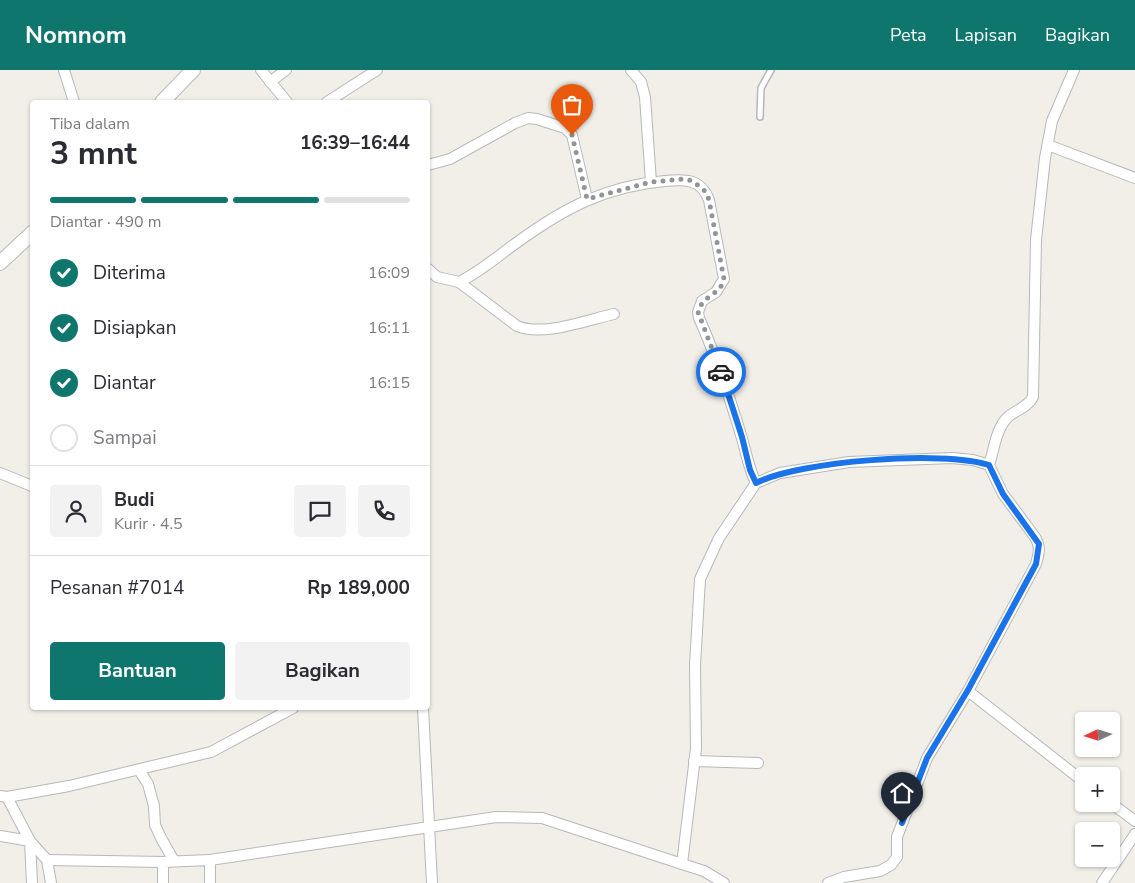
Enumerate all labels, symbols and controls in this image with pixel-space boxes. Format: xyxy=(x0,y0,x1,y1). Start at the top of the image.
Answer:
text: Nomnom xyxy=(25,19,127,51)
text: Peta xyxy=(890,23,926,47)
text: Lapisan xyxy=(954,23,1017,47)
text: Bagikan xyxy=(1045,23,1110,47)
pin xyxy=(551,84,593,135)
icon: bag xyxy=(558,91,586,119)
text: Tiba dalam xyxy=(50,113,130,135)
text: 16:39–16:44 xyxy=(300,130,410,156)
text: 3 mnt xyxy=(50,132,137,175)
text: Diantar · 490 m xyxy=(50,211,161,233)
icon: check xyxy=(50,259,78,287)
text: Diterima xyxy=(93,260,166,286)
text: 16:09 xyxy=(368,262,410,284)
icon: check xyxy=(50,314,78,342)
text: Disiapkan xyxy=(93,315,176,341)
text: 16:11 xyxy=(368,317,410,339)
courier xyxy=(696,347,746,397)
icon: car xyxy=(707,358,735,386)
icon: check xyxy=(50,369,78,397)
text: Diantar xyxy=(93,370,156,396)
text: 16:15 xyxy=(368,372,410,394)
text: Sampai xyxy=(93,425,157,451)
button: person xyxy=(50,485,102,537)
button: chat xyxy=(294,485,346,537)
button: phone xyxy=(358,485,410,537)
text: Budi xyxy=(114,487,154,513)
text: Kurir · 4.5 xyxy=(114,513,183,535)
text: Pesanan #7014 xyxy=(50,575,184,601)
text: Rp 189,000 xyxy=(307,575,410,601)
button: Bantuan xyxy=(50,642,225,700)
button: Bagikan xyxy=(235,642,410,700)
north arrow xyxy=(1075,712,1120,758)
map controls xyxy=(1075,712,1120,867)
button: + xyxy=(1075,767,1120,812)
pin xyxy=(881,772,923,823)
icon: home xyxy=(888,779,916,807)
button: − xyxy=(1075,822,1120,867)

